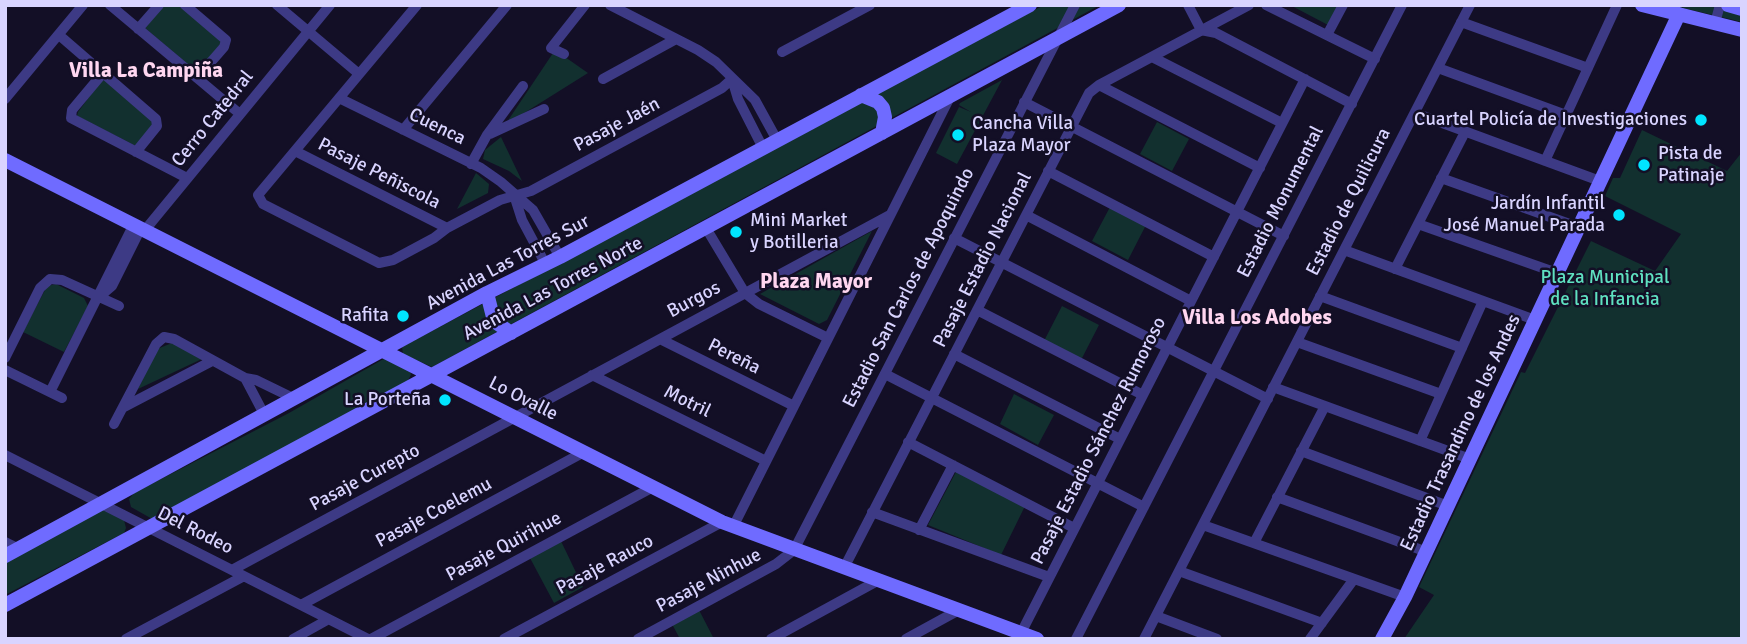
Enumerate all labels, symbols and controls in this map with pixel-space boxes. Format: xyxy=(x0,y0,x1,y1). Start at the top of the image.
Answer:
district label: Villa La Campiña xyxy=(69,58,223,84)
street label: Cerro Catedral xyxy=(167,66,259,172)
street label: Pasaje Jaén xyxy=(570,93,664,157)
street label: Cuenca xyxy=(405,104,469,150)
place label: Cuartel Policía de Investigaciones xyxy=(1414,109,1687,131)
marker: Cuartel Policía de Investigaciones xyxy=(1693,112,1709,128)
place label: Cancha Villa Plaza Mayor xyxy=(972,113,1073,157)
street label: Estadio Monumental xyxy=(1233,122,1329,282)
street label: Estadio de Quilicura xyxy=(1302,124,1396,280)
marker: Cancha Villa Plaza Mayor xyxy=(950,127,966,143)
street label: Pasaje Peñiscola xyxy=(314,133,444,215)
place label: Pista de Patinaje xyxy=(1658,143,1725,187)
marker: Pista de Patinaje xyxy=(1636,157,1652,173)
street label: Estadio San Carlos de Apoquindo xyxy=(838,164,980,412)
street label: Pasaje Estadio Nacional xyxy=(929,169,1037,351)
place label: Jardín Infantil José Manuel Parada xyxy=(1444,193,1605,237)
marker: Jardín Infantil José Manuel Parada xyxy=(1611,207,1627,223)
street label: Avenida Las Torres Sur xyxy=(422,210,594,316)
place label: Mini Market y Botilleria xyxy=(750,210,847,254)
marker: Mini Market y Botilleria xyxy=(728,224,744,240)
street label: Avenida Las Torres Norte xyxy=(459,232,647,346)
park label: Plaza Municipal de la Infancia xyxy=(1540,267,1670,311)
district label: Plaza Mayor xyxy=(760,269,872,295)
street label: Burgos xyxy=(664,277,724,323)
place label: Rafita xyxy=(341,305,389,327)
district label: Villa Los Adobes xyxy=(1182,305,1332,331)
marker: Rafita xyxy=(395,308,411,324)
street label: Estadio Trasandino de los Andes xyxy=(1396,311,1526,555)
street label: Pasaje Estadio Sánchez Rumoroso xyxy=(1027,313,1171,569)
street label: Pereña xyxy=(704,334,764,380)
street label: Lo Ovalle xyxy=(485,372,561,426)
street label: Motril xyxy=(660,381,714,423)
place label: La Porteña xyxy=(344,389,431,411)
marker: La Porteña xyxy=(437,392,453,408)
street label: Pasaje Curepto xyxy=(306,439,424,517)
street label: Pasaje Coelemu xyxy=(372,473,496,553)
street label: Del Rodeo xyxy=(153,502,237,560)
street label: Pasaje Quirihue xyxy=(442,507,566,587)
street label: Pasaje Rauco xyxy=(552,530,658,600)
street label: Pasaje Ninhue xyxy=(653,544,765,618)

